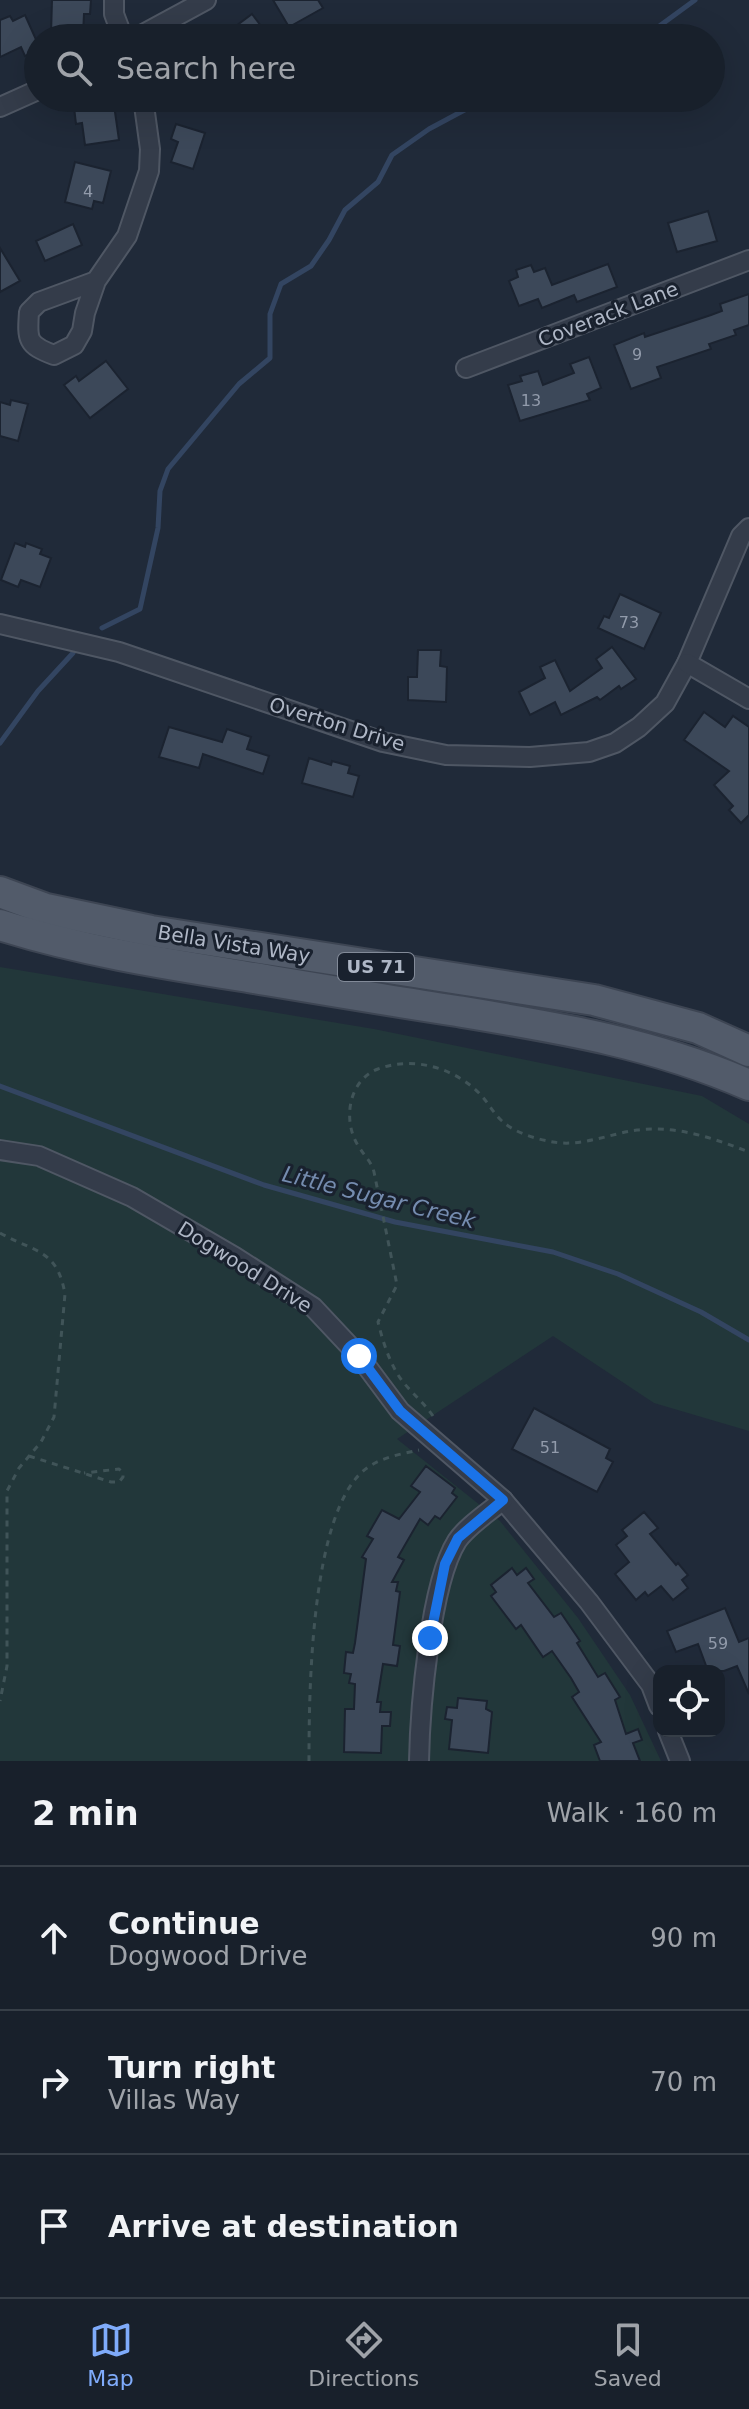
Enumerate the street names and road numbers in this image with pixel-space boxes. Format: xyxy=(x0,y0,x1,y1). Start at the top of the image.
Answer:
street label: Coverack Lane xyxy=(535,276,681,352)
street label: Overton Drive xyxy=(266,692,408,756)
street label: Bella Vista Way xyxy=(156,920,312,968)
road number: US 71 xyxy=(338,953,414,981)
street label: Dogwood Drive xyxy=(174,1216,316,1318)

